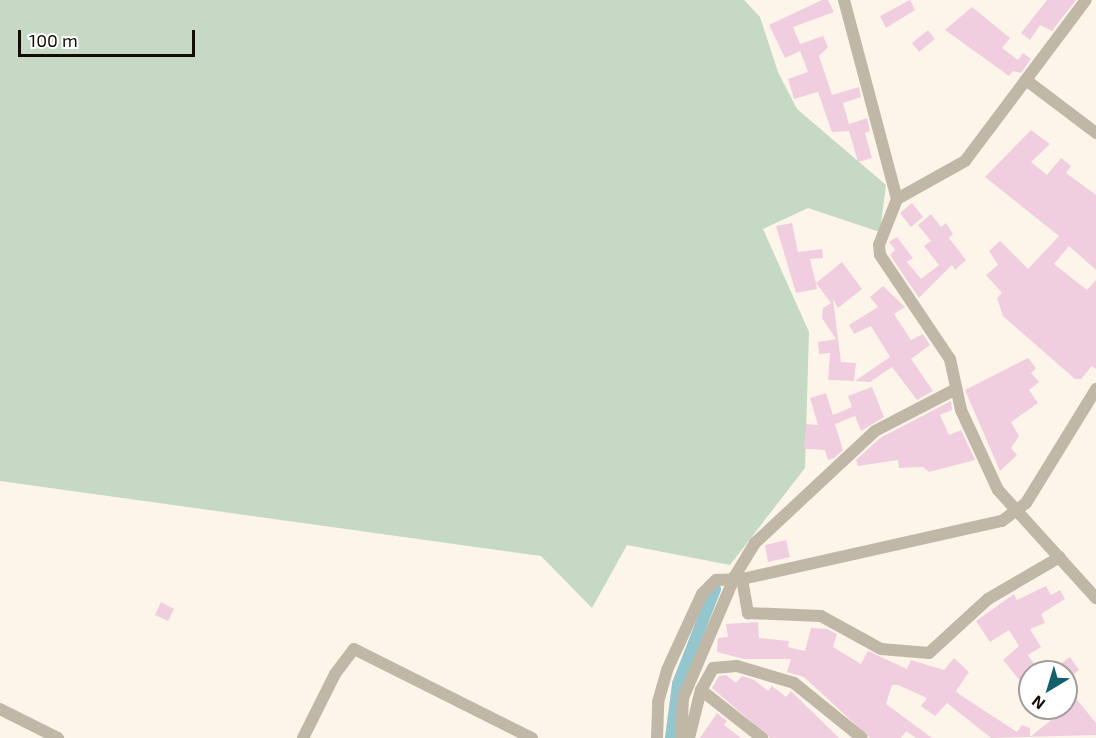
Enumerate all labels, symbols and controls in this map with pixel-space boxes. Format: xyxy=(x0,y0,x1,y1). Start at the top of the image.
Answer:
scale bar xyxy=(21,18,198,56)
text: 100 m xyxy=(29,29,78,51)
north arrow xyxy=(1018,660,1078,720)
text: N xyxy=(1027,692,1048,714)

